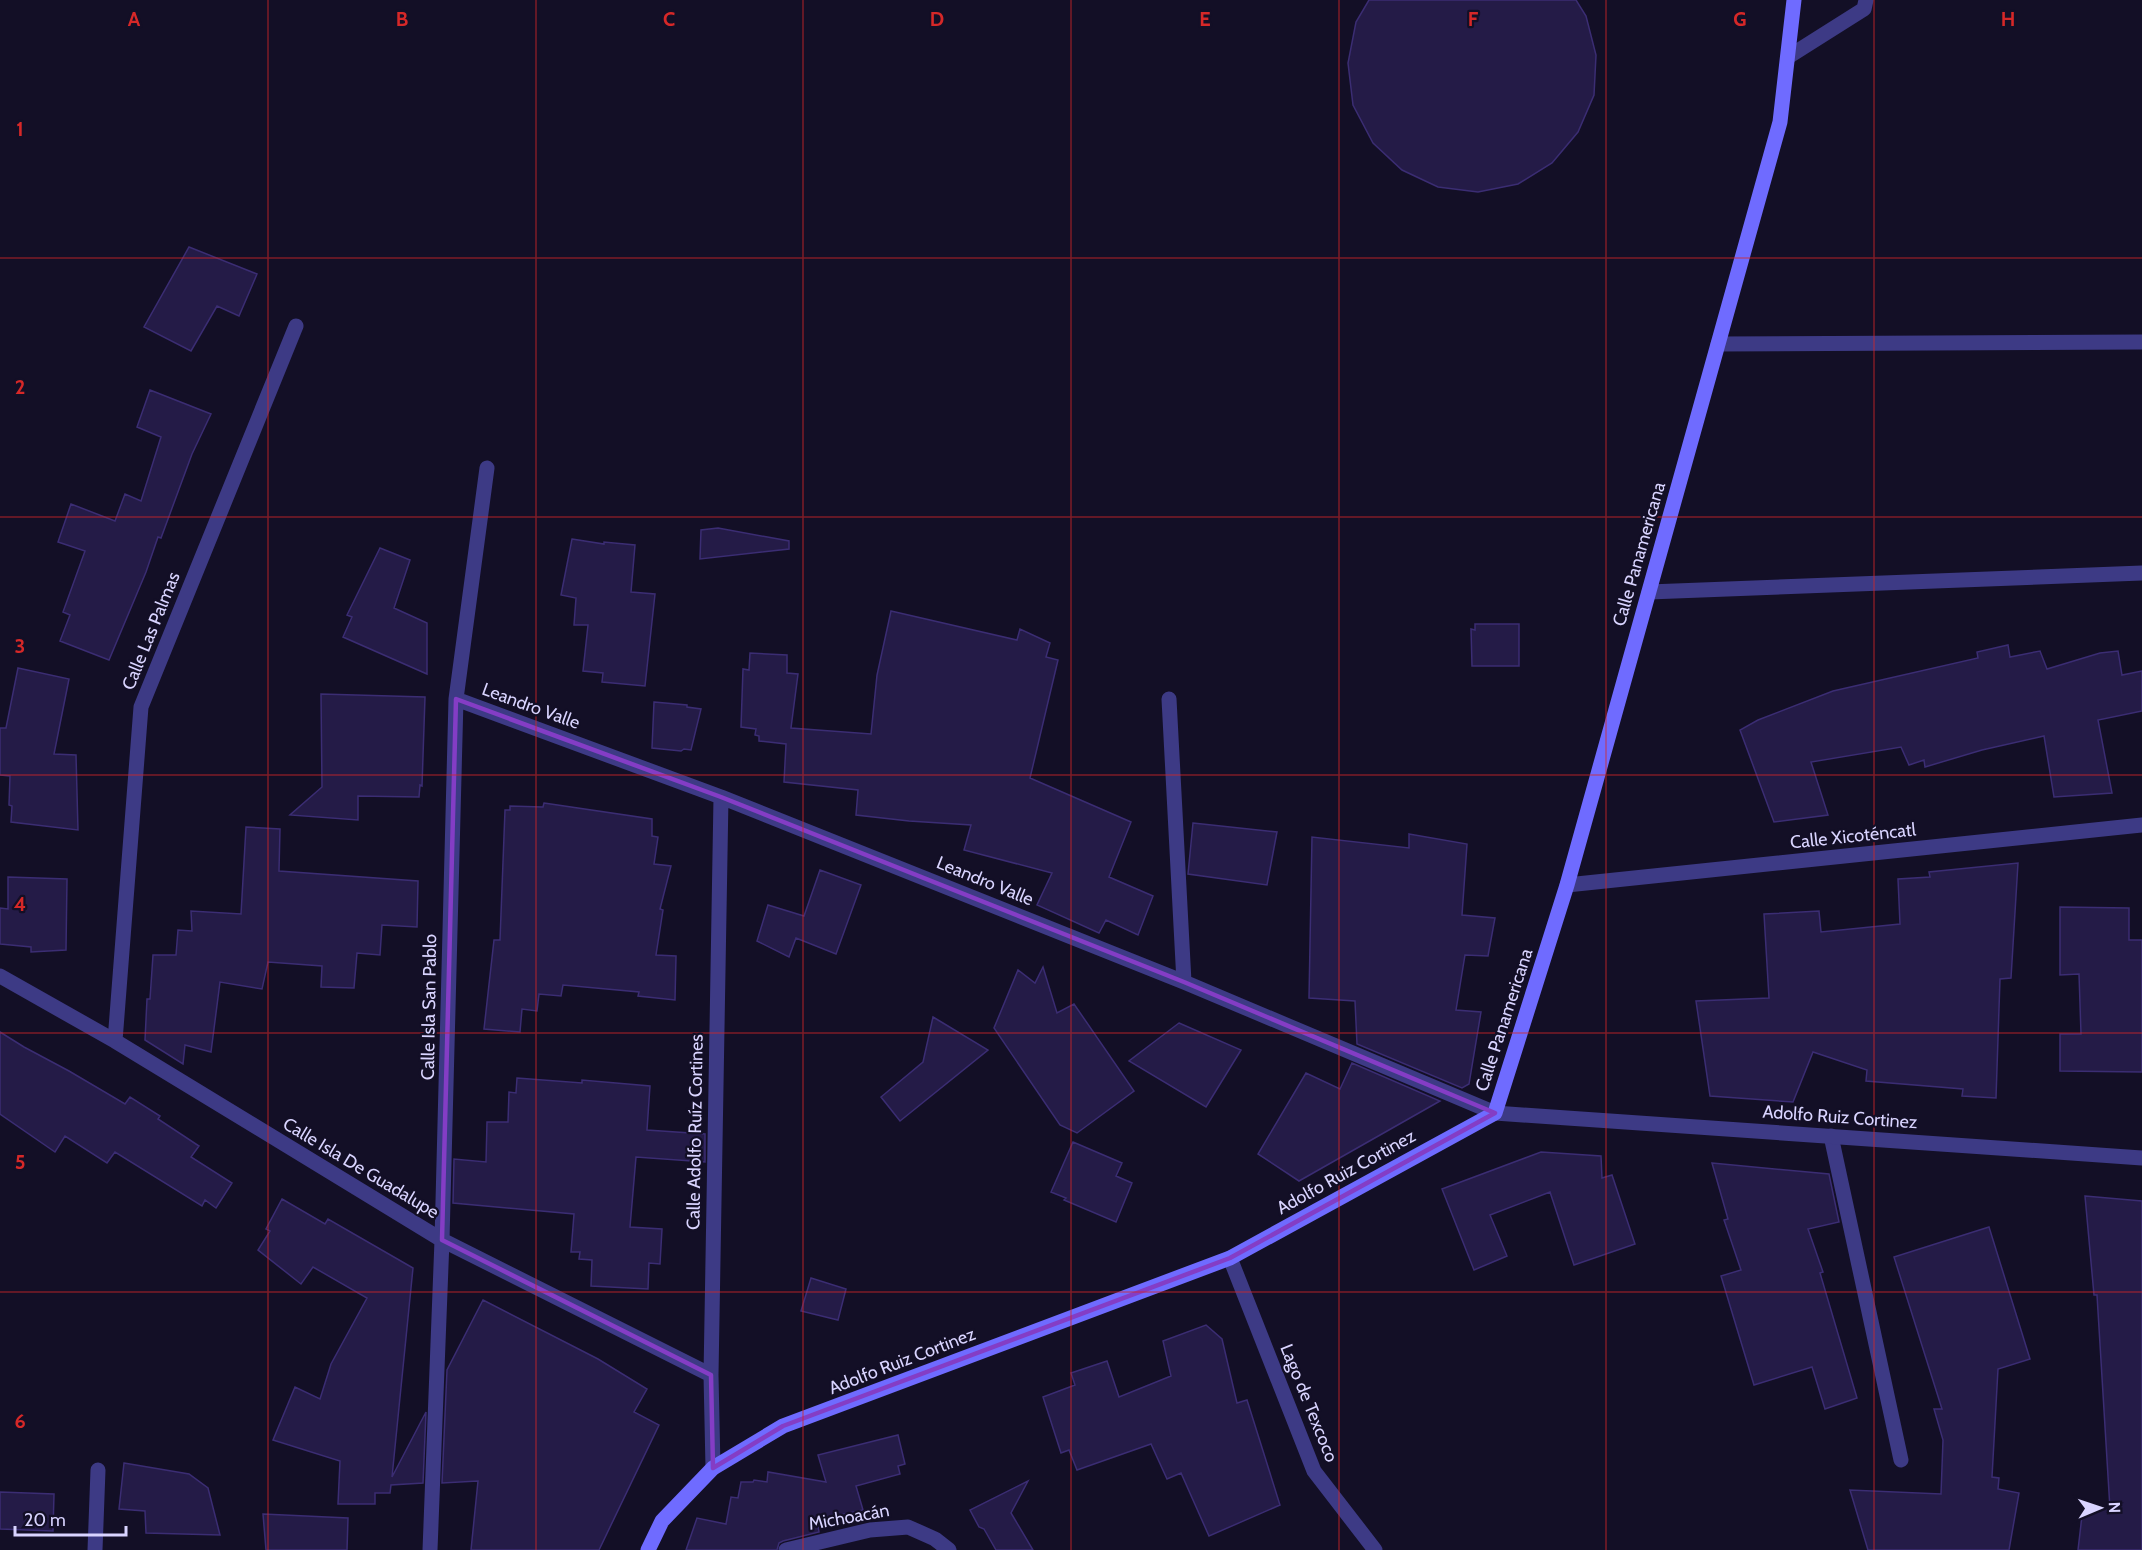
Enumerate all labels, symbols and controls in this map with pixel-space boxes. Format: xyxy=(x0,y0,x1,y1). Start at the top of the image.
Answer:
text: A xyxy=(128,7,141,31)
text: B xyxy=(396,7,408,31)
text: C xyxy=(663,7,675,31)
text: D xyxy=(930,7,944,31)
text: E xyxy=(1199,7,1211,31)
text: F xyxy=(1468,7,1479,31)
text: G xyxy=(1733,7,1747,31)
text: H xyxy=(2001,7,2015,31)
text: 1 xyxy=(16,117,24,141)
text: 2 xyxy=(15,375,25,399)
street label: Calle Panamericana xyxy=(1608,479,1670,629)
street label: Calle Las Palmas xyxy=(117,569,185,693)
text: 3 xyxy=(15,634,25,658)
street label: Leandro Valle xyxy=(479,678,583,734)
street label: Calle Xicoténcatl xyxy=(1789,818,1918,854)
street label: Leandro Valle xyxy=(933,852,1037,910)
text: 4 xyxy=(14,892,26,916)
street label: Calle Isla San Pablo xyxy=(417,934,441,1080)
street label: Calle Panamericana xyxy=(1471,945,1538,1094)
street label: Calle Adolfo Ruíz Cortines xyxy=(682,1034,708,1230)
street label: Adolfo Ruiz Cortinez xyxy=(1762,1101,1919,1133)
street label: Calle Isla De Guadalupe xyxy=(279,1113,443,1223)
street label: Adolfo Ruiz Cortinez xyxy=(1273,1124,1420,1219)
text: 5 xyxy=(15,1150,25,1174)
street label: Adolfo Ruiz Cortinez xyxy=(826,1323,979,1399)
street label: Lago de Texcoco xyxy=(1275,1341,1343,1465)
text: 6 xyxy=(14,1409,26,1433)
north arrow xyxy=(2070,1478,2130,1538)
scale bar xyxy=(15,1499,126,1537)
street label: Michoacán xyxy=(807,1499,891,1535)
text: N xyxy=(2105,1502,2124,1513)
text: 20 m xyxy=(24,1509,66,1531)

